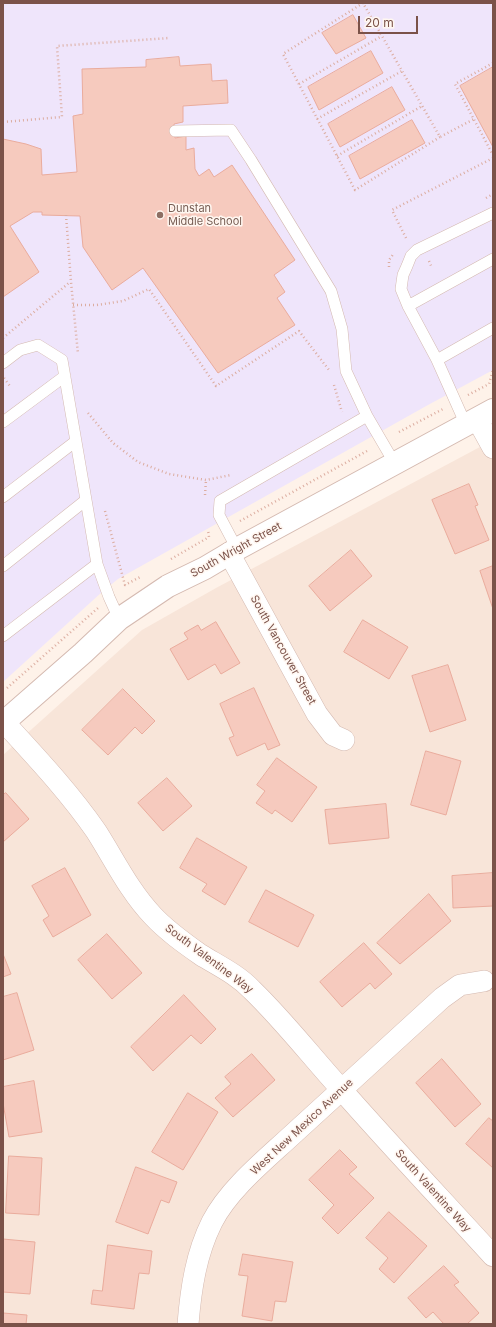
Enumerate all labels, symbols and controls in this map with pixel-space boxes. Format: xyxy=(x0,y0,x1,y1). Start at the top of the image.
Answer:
scale bar xyxy=(360,8,420,34)
text: 20 m xyxy=(365,15,394,30)
place label: Dunstan Middle School xyxy=(168,202,242,228)
marker: Dunstan Middle School xyxy=(155,210,165,220)
street label: South Wright Street xyxy=(188,520,284,580)
street label: South Vancouver Street xyxy=(247,593,319,707)
street label: South Valentine Way xyxy=(162,922,256,996)
street label: West New Mexico Avenue xyxy=(248,1076,356,1178)
street label: South Valentine Way xyxy=(392,1147,474,1235)

